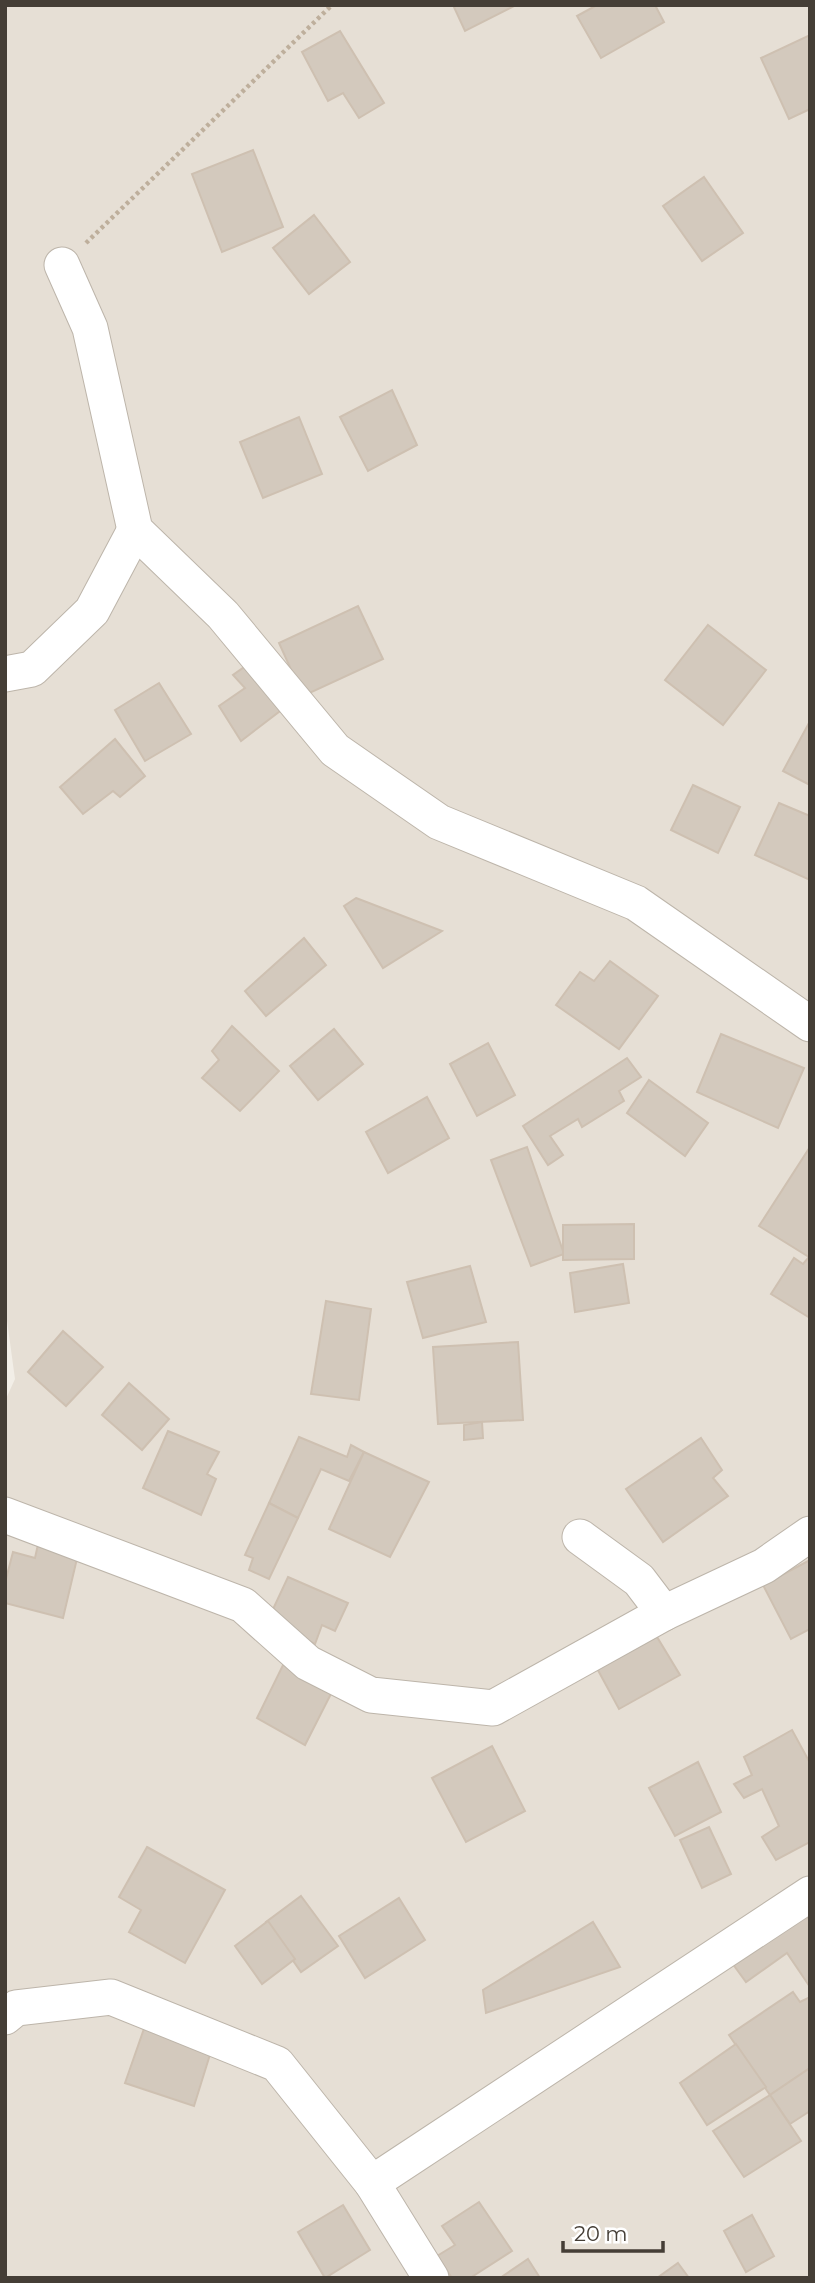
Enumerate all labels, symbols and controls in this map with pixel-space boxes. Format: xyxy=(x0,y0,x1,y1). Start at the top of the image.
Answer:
scale bar xyxy=(563,2210,663,2254)
text: 20 m xyxy=(574,2221,628,2246)

